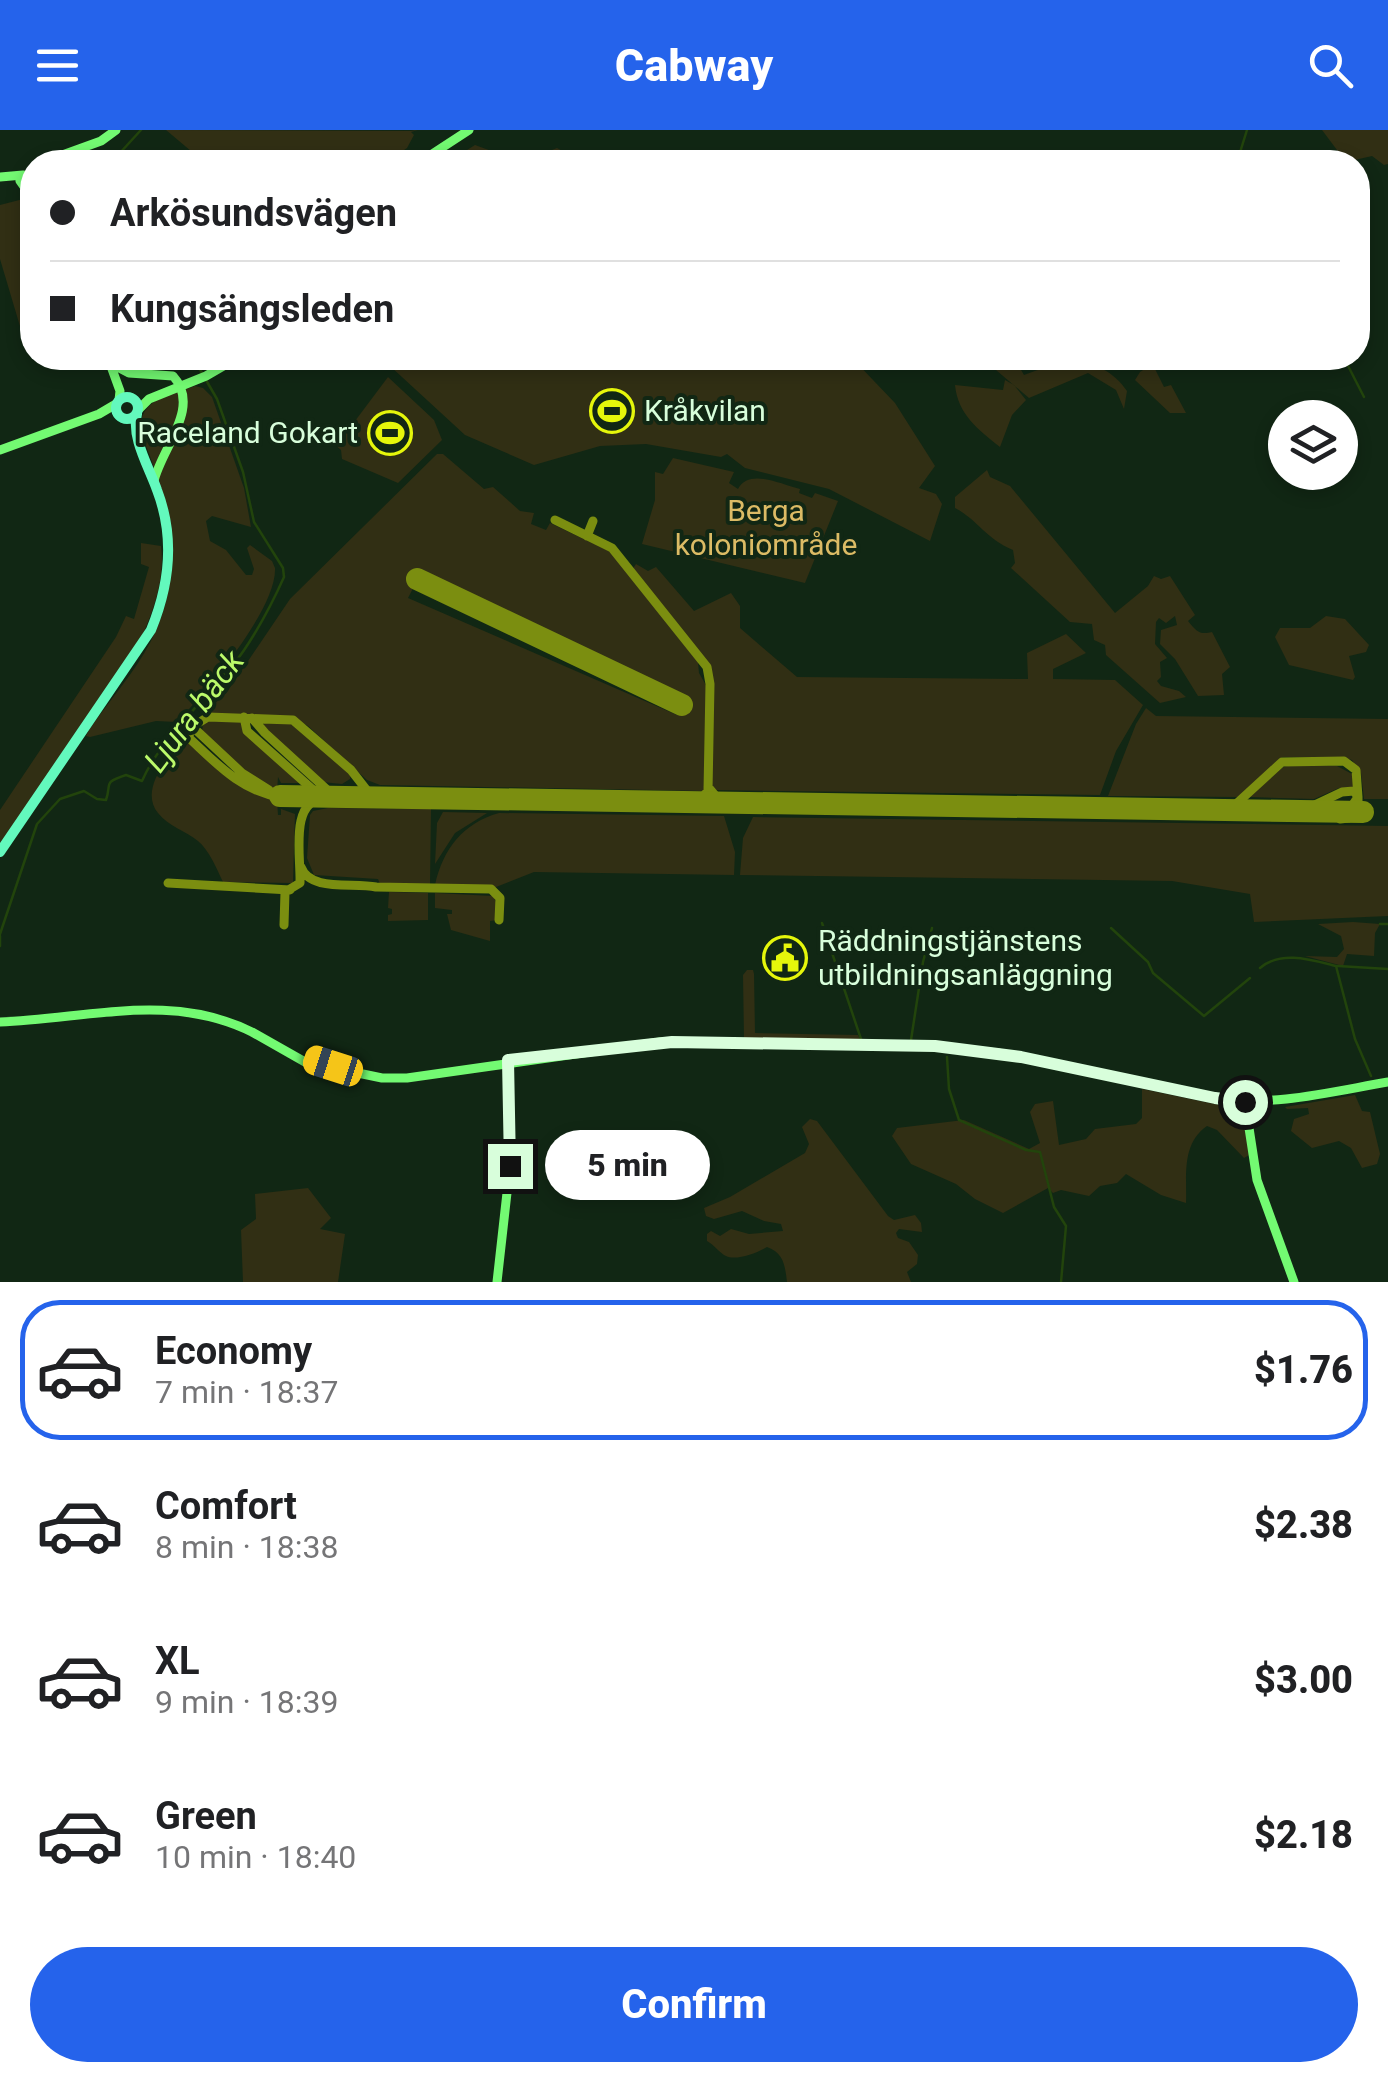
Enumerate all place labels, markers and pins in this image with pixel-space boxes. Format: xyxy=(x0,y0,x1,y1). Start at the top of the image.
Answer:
sports icon: Kråkvilan xyxy=(589,388,635,434)
place label: Kråkvilan xyxy=(644,393,766,428)
sports icon: Raceland Gokart xyxy=(367,410,413,456)
place label: Raceland Gokart xyxy=(137,415,358,450)
place label: Räddningstjänstens utbildningsanläggning xyxy=(818,923,1113,992)
public building icon: Räddningstjänstens utbildningsanläggning xyxy=(762,935,808,981)

